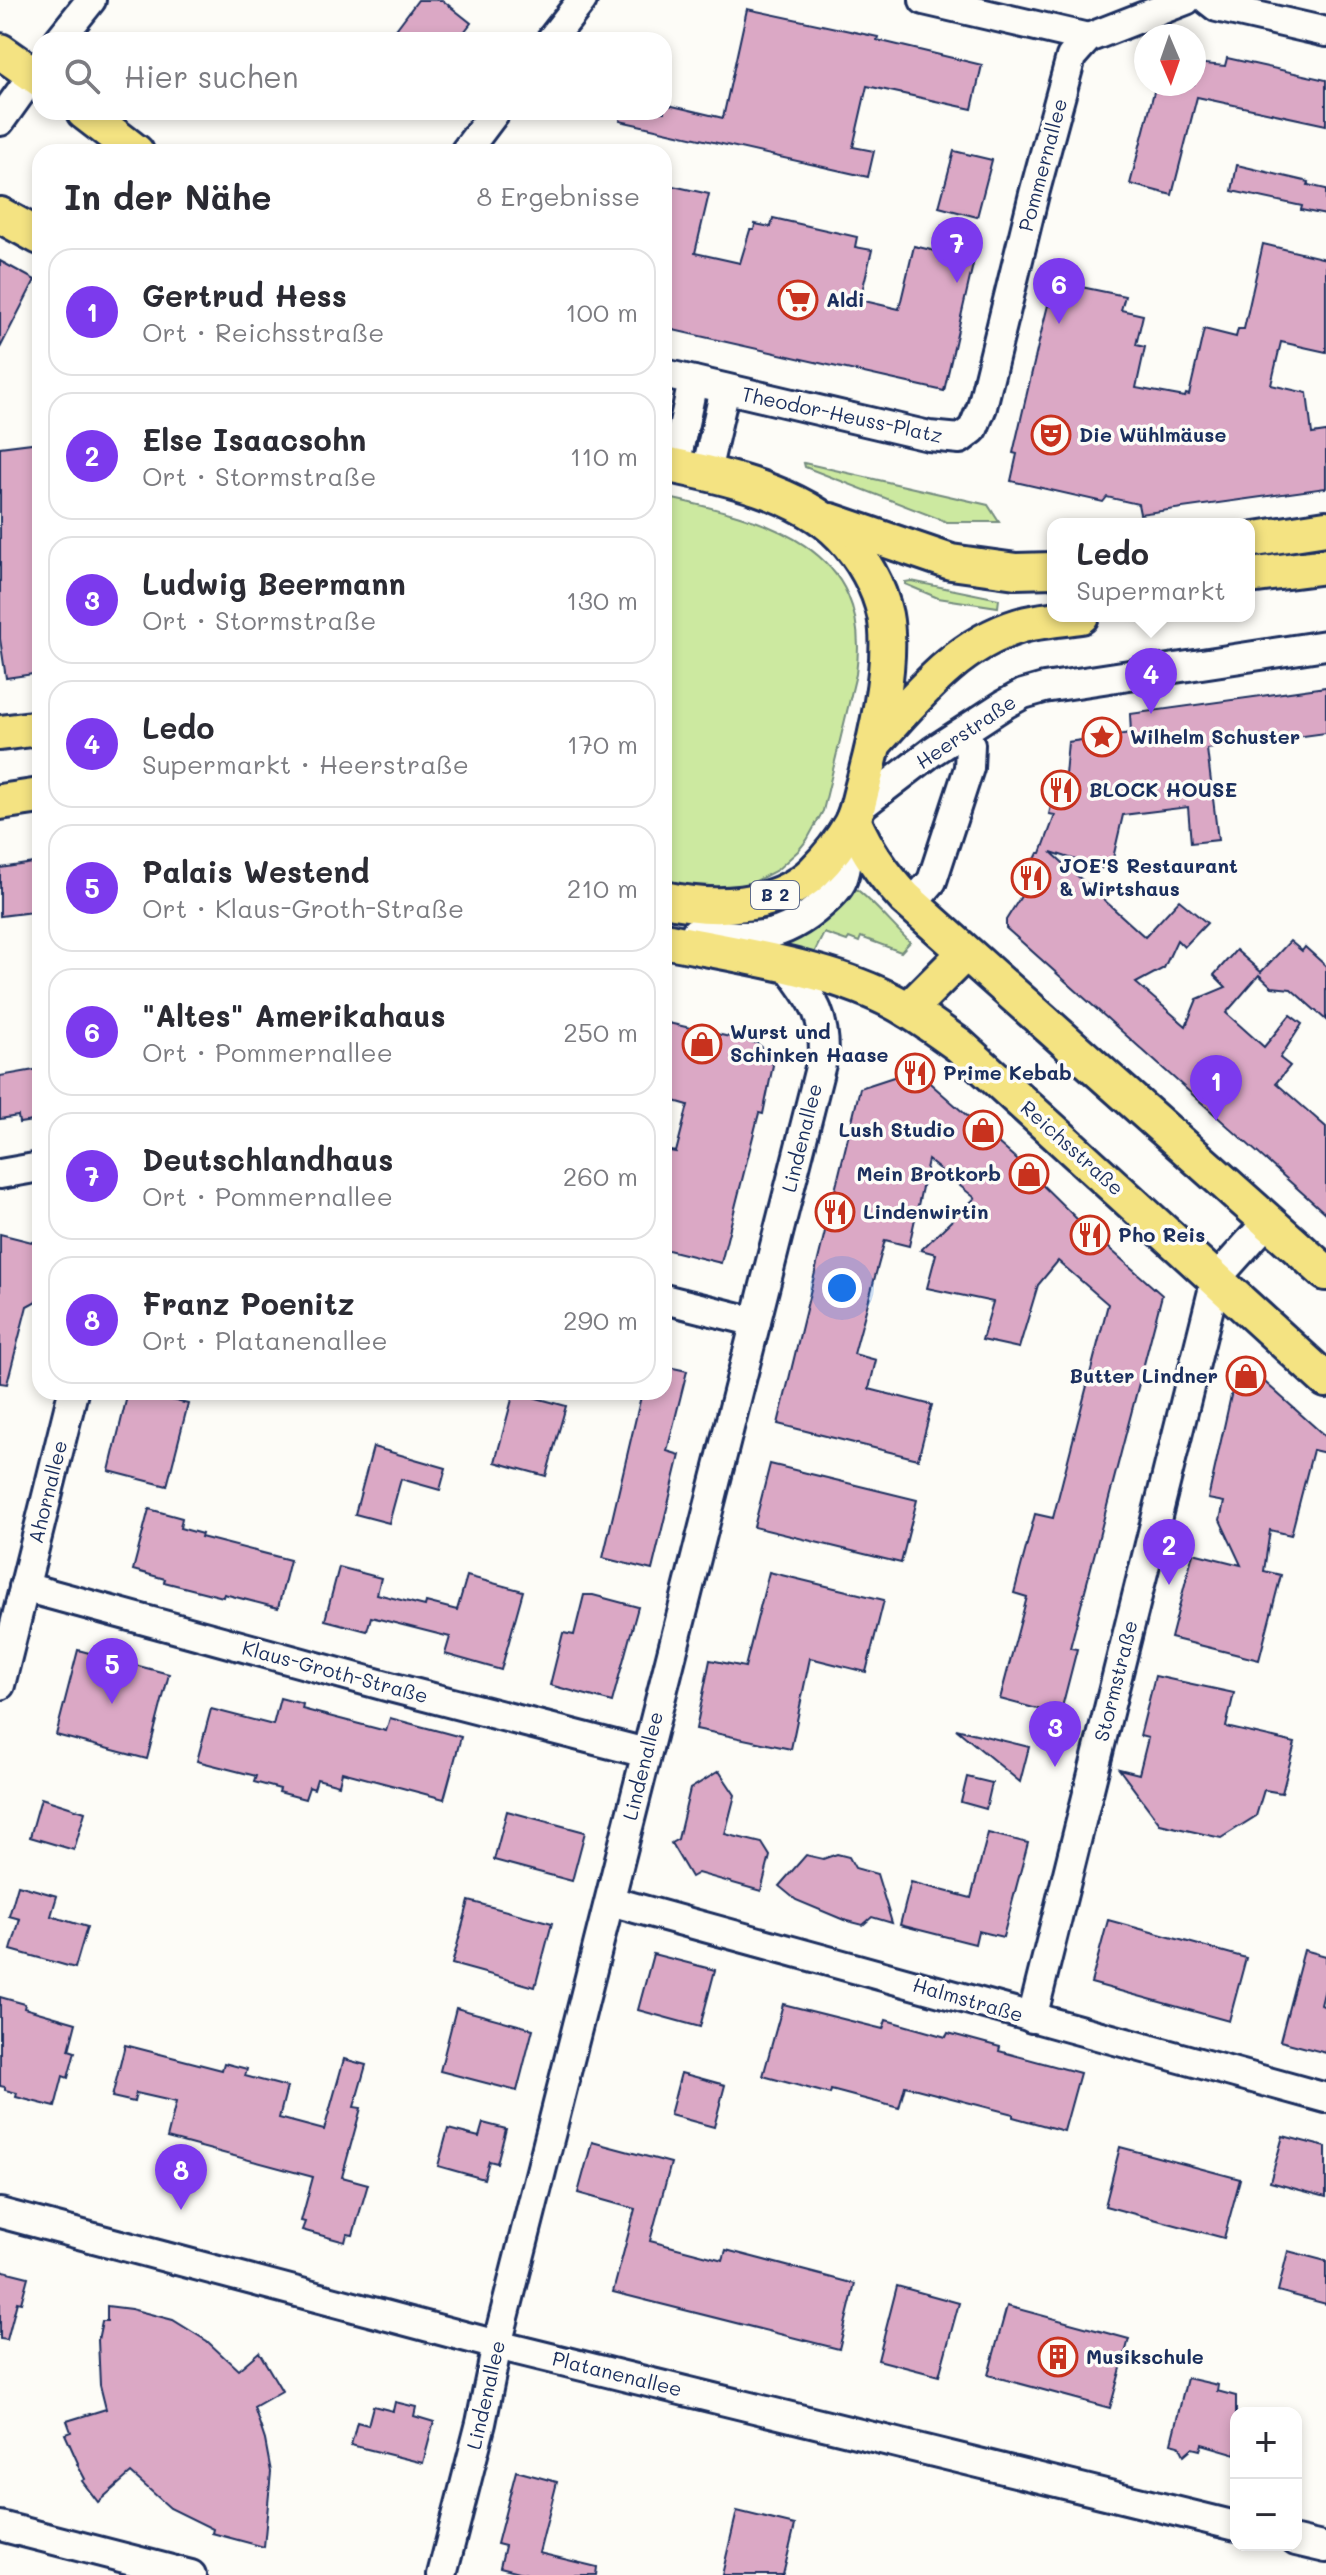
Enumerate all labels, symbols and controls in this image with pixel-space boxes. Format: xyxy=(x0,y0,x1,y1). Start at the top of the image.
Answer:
north arrow xyxy=(1134,24,1206,96)
search box xyxy=(32,32,672,120)
icon: search xyxy=(60,54,104,98)
text: Hier suchen xyxy=(124,56,299,96)
street label: Pommernallee xyxy=(1012,95,1072,234)
text: In der Nähe xyxy=(64,174,272,219)
text: 8 Ergebnisse xyxy=(477,179,640,213)
pin: 7 xyxy=(931,217,983,283)
pin: 6 xyxy=(1033,258,1085,324)
text: Gertrud Hess xyxy=(142,275,347,315)
supermarket icon: Aldi xyxy=(777,279,819,321)
place label: Aldi xyxy=(826,286,865,312)
text: 1 xyxy=(86,295,98,329)
text: 100 m xyxy=(565,295,638,329)
text: Ort · Reichsstraße xyxy=(142,315,384,349)
street label: Theodor-Heuss-Platz xyxy=(739,380,945,448)
theatre icon: Die Wühlmäuse xyxy=(1030,414,1072,456)
text: Else Isaacsohn xyxy=(142,419,366,459)
place label: Die Wühlmäuse xyxy=(1079,421,1226,447)
text: 2 xyxy=(85,439,99,473)
text: 110 m xyxy=(570,439,638,473)
text: Ort · Stormstraße xyxy=(142,459,376,493)
popup xyxy=(1047,518,1255,622)
text: Ledo xyxy=(1076,533,1149,573)
text: Ludwig Beermann xyxy=(142,563,406,603)
text: Supermarkt xyxy=(1076,573,1226,607)
text: 3 xyxy=(84,583,100,617)
text: 130 m xyxy=(566,583,638,617)
text: Ort · Stormstraße xyxy=(142,603,376,637)
pin: 4 xyxy=(1125,648,1177,714)
street label: Heerstraße xyxy=(910,688,1020,774)
text: Ledo xyxy=(142,707,214,747)
place icon: Wilhelm Schuster xyxy=(1081,716,1123,758)
place label: Wilhelm Schuster xyxy=(1130,723,1300,749)
text: 4 xyxy=(84,727,100,761)
text: 170 m xyxy=(567,727,638,761)
text: Supermarkt · Heerstraße xyxy=(142,747,469,781)
restaurant icon: BLOCK HOUSE xyxy=(1040,769,1082,811)
place label: BLOCK HOUSE xyxy=(1089,776,1237,802)
text: Palais Westend xyxy=(142,851,369,891)
place label: JOE'S Restaurant & Wirtshaus xyxy=(1059,852,1238,901)
restaurant icon: JOE'S Restaurant & Wirtshaus xyxy=(1010,857,1052,899)
text: 5 xyxy=(84,871,100,905)
text: 210 m xyxy=(567,871,638,905)
road number: B 2 xyxy=(751,881,799,909)
text: Ort · Klaus-Groth-Straße xyxy=(142,891,464,925)
text: "Altes" Amerikahaus xyxy=(142,995,446,1035)
text: 6 xyxy=(84,1015,100,1049)
text: 250 m xyxy=(563,1015,638,1049)
place label: Wurst und Schinken Haase xyxy=(730,1018,888,1067)
shop icon: Wurst und Schinken Haase xyxy=(681,1023,723,1065)
text: Ort · Pommernallee xyxy=(142,1035,393,1069)
restaurant icon: Prime Kebab xyxy=(894,1052,936,1094)
pin: 1 xyxy=(1190,1055,1242,1121)
place label: Prime Kebab xyxy=(943,1059,1072,1085)
street label: Lindenallee xyxy=(775,1081,827,1195)
street label: Reichsstraße xyxy=(1016,1094,1130,1200)
shop icon: Lush Studio xyxy=(962,1109,1004,1151)
place label: Lush Studio xyxy=(839,1116,955,1142)
text: Deutschlandhaus xyxy=(142,1139,393,1179)
shop icon: Mein Brotkorb xyxy=(1008,1153,1050,1195)
text: 7 xyxy=(85,1159,99,1193)
text: 260 m xyxy=(563,1159,638,1193)
place label: Mein Brotkorb xyxy=(856,1160,1001,1186)
text: Ort · Pommernallee xyxy=(142,1179,393,1213)
restaurant icon: Lindenwirtin xyxy=(814,1191,856,1233)
place label: Lindenwirtin xyxy=(863,1198,989,1224)
restaurant icon: Pho Reis xyxy=(1069,1214,1111,1256)
place label: Pho Reis xyxy=(1118,1221,1205,1247)
your location xyxy=(822,1268,862,1308)
text: Franz Poenitz xyxy=(142,1283,354,1323)
text: 8 xyxy=(84,1303,100,1337)
text: 290 m xyxy=(563,1303,638,1337)
text: Ort · Platanenallee xyxy=(142,1323,388,1357)
shop icon: Butter Lindner xyxy=(1225,1355,1267,1397)
place label: Butter Lindner xyxy=(1069,1362,1218,1388)
street label: Ahornallee xyxy=(22,1437,72,1546)
pin: 2 xyxy=(1143,1519,1195,1585)
street label: Stormstraße xyxy=(1087,1617,1143,1744)
street label: Klaus-Groth-Straße xyxy=(239,1634,431,1708)
pin: 5 xyxy=(86,1638,138,1704)
pin: 3 xyxy=(1029,1701,1081,1767)
street label: Lindenallee xyxy=(616,1709,668,1823)
street label: Halmstraße xyxy=(910,1971,1027,2027)
pin: 8 xyxy=(155,2144,207,2210)
building icon: Musikschule xyxy=(1037,2336,1079,2378)
street label: Lindenallee xyxy=(460,2338,510,2452)
place label: Musikschule xyxy=(1086,2343,1204,2369)
street label: Platanenallee xyxy=(550,2344,685,2402)
map controls xyxy=(1230,2407,1302,2551)
button: + xyxy=(1230,2407,1302,2479)
button: − xyxy=(1230,2479,1302,2551)

